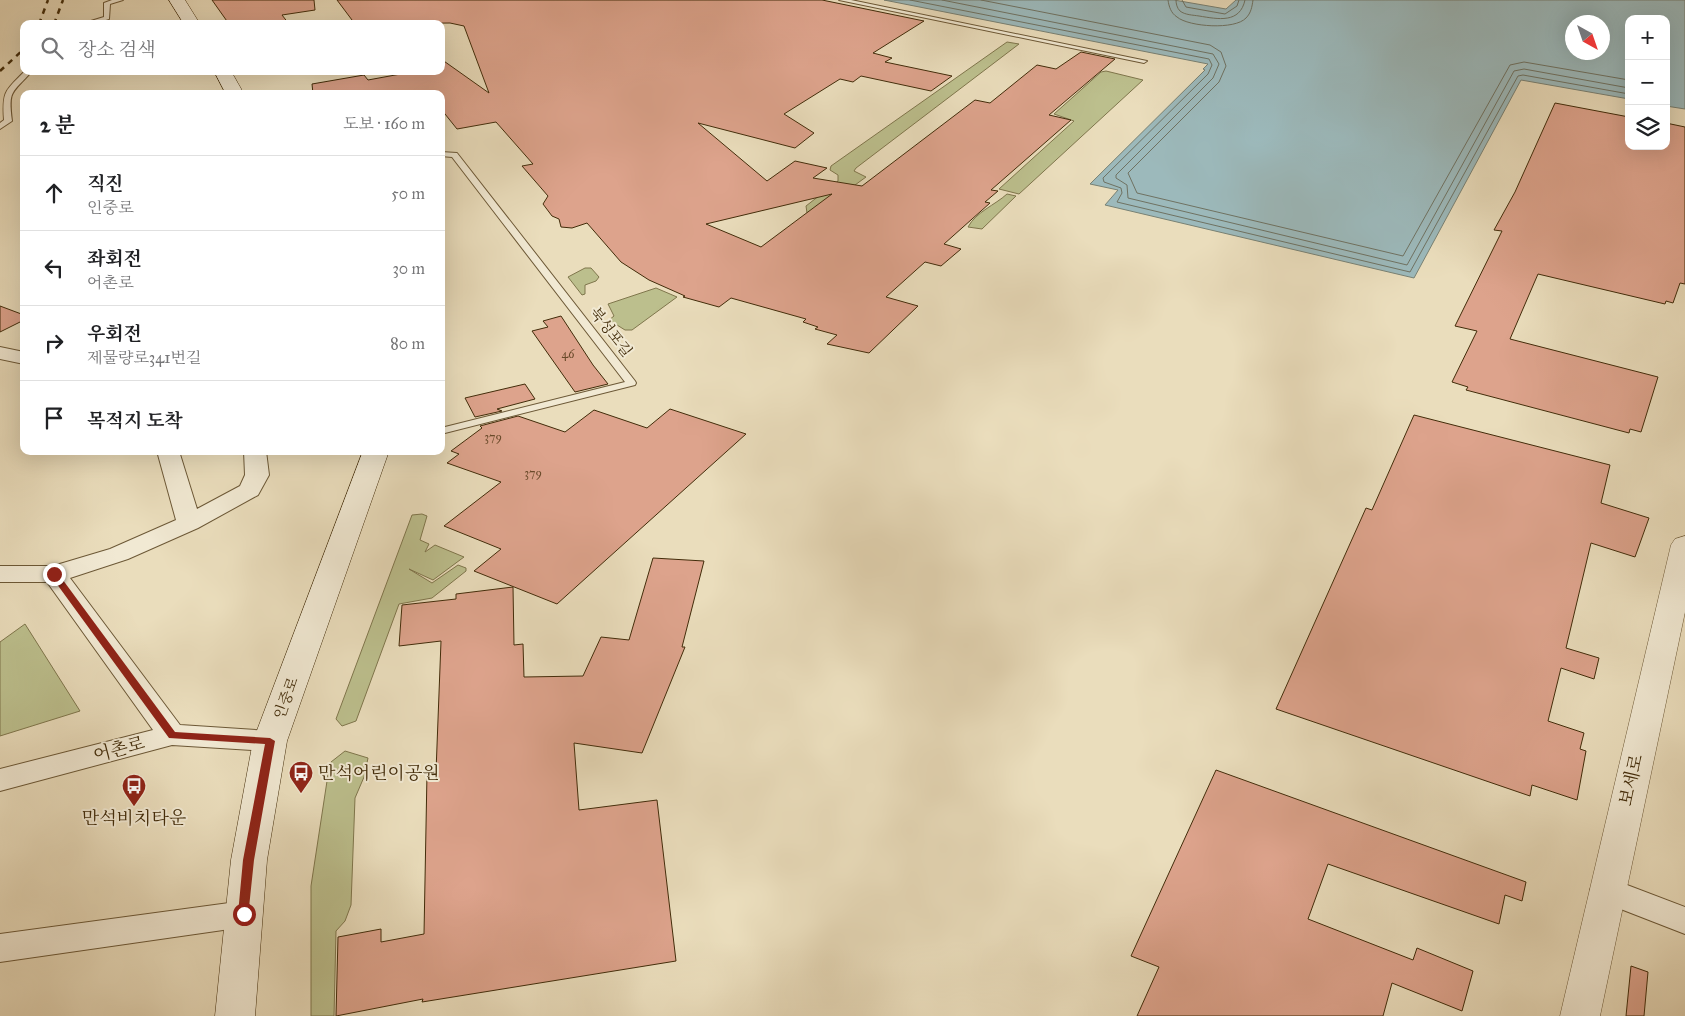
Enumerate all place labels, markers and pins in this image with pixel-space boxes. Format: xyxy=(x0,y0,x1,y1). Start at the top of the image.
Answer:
bus stop icon: 만석어린이공원 xyxy=(288,760,314,794)
place label: 만석어린이공원 xyxy=(318,762,440,784)
bus stop icon: 만석비치타운 xyxy=(121,773,147,807)
place label: 만석비치타운 xyxy=(82,807,187,829)

